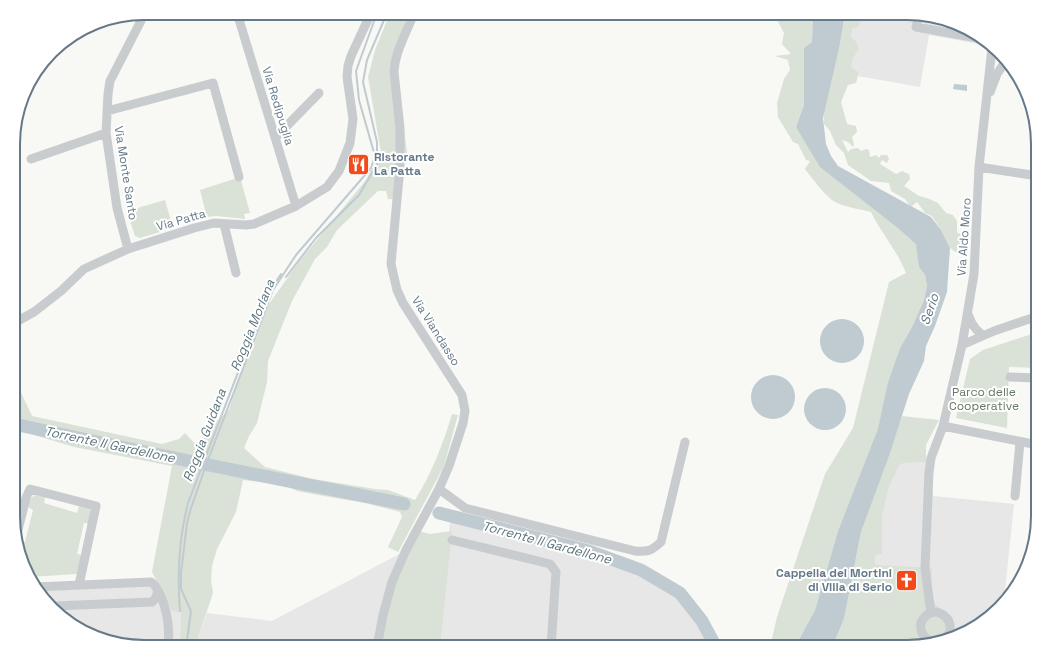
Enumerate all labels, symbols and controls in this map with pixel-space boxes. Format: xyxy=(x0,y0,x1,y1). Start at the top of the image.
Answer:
street label: Via Redipuglia xyxy=(258,65,298,147)
street label: Via Monte Santo xyxy=(111,125,141,221)
place label: Ristorante La Patta xyxy=(374,149,435,179)
restaurant icon: Ristorante La Patta xyxy=(346,151,372,177)
street label: Via Aldo Moro xyxy=(953,197,975,277)
street label: Via Patta xyxy=(154,205,208,235)
water label: Roggia Morlana xyxy=(226,276,279,373)
water label: Serio xyxy=(916,290,943,327)
street label: Via Viandasso xyxy=(408,293,464,369)
park label: Parco delle Cooperative xyxy=(949,384,1019,414)
water label: Roggia Guidana xyxy=(179,386,230,484)
water label: Torrente Il Gardellone xyxy=(43,422,178,467)
water label: Torrente Il Gardellone xyxy=(481,517,614,568)
place label: Cappella dei Mortini di Villa di Serio xyxy=(776,565,892,595)
church icon: Cappella dei Mortini di Villa di Serio xyxy=(894,567,920,593)

